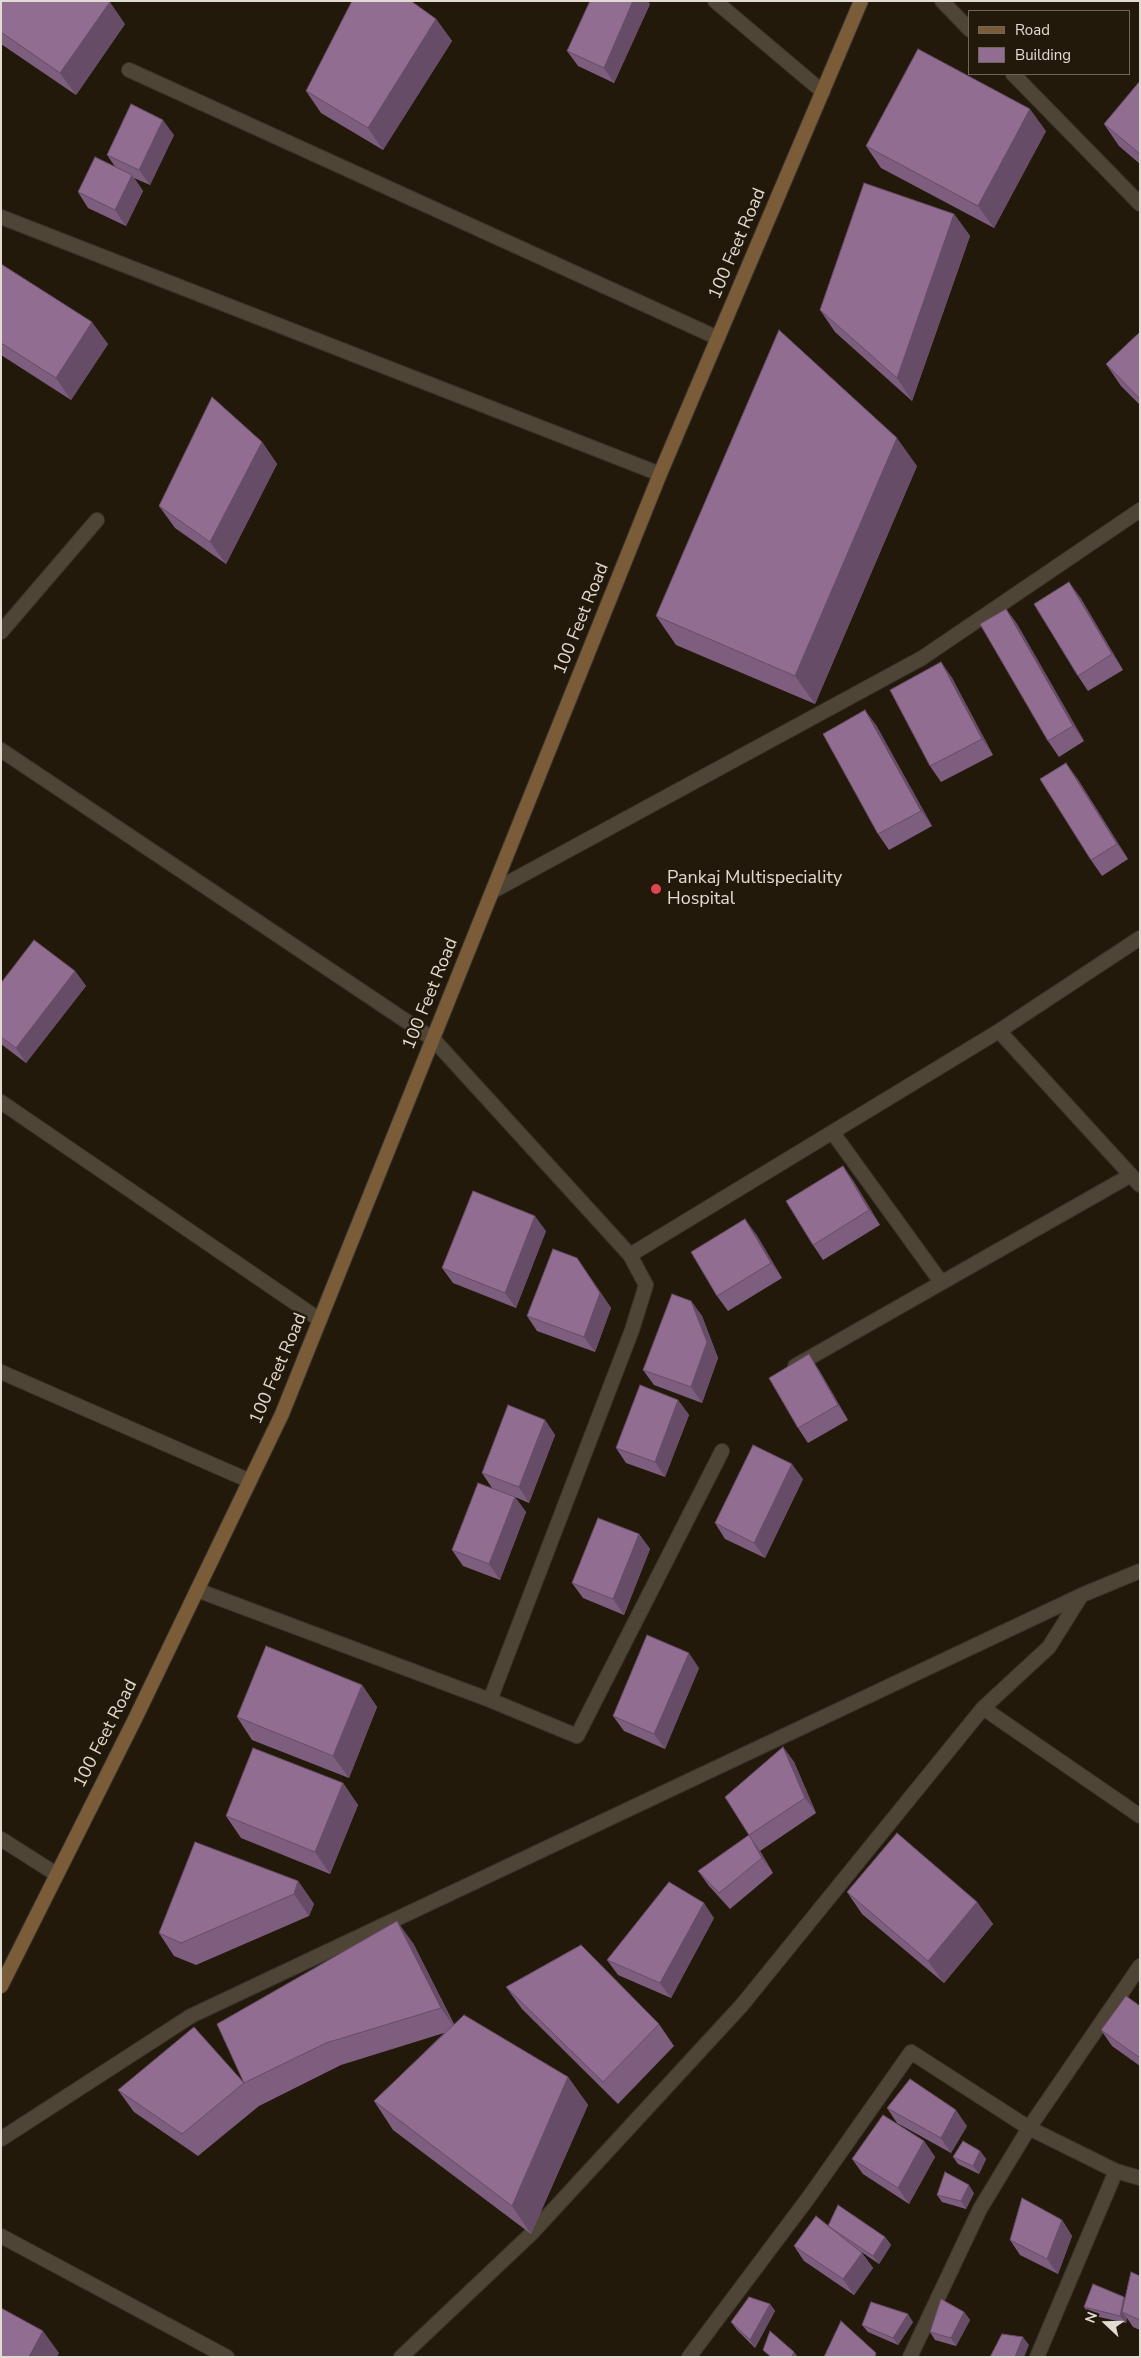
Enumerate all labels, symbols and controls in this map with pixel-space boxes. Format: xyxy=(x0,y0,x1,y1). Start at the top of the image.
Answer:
legend xyxy=(968,10,1131,75)
text: Road xyxy=(1015,20,1050,40)
text: Building xyxy=(1015,45,1071,65)
street label: 100 Feet Road xyxy=(705,185,771,303)
street label: 100 Feet Road xyxy=(550,560,614,678)
place label: Pankaj Multispeciality Hospital xyxy=(667,868,842,911)
marker: Pankaj Multispeciality Hospital xyxy=(649,882,663,896)
street label: 100 Feet Road xyxy=(399,935,463,1053)
street label: 100 Feet Road xyxy=(246,1310,312,1428)
street label: 100 Feet Road xyxy=(69,1676,143,1792)
north arrow xyxy=(1081,2298,1131,2348)
text: N xyxy=(1081,2309,1102,2326)

